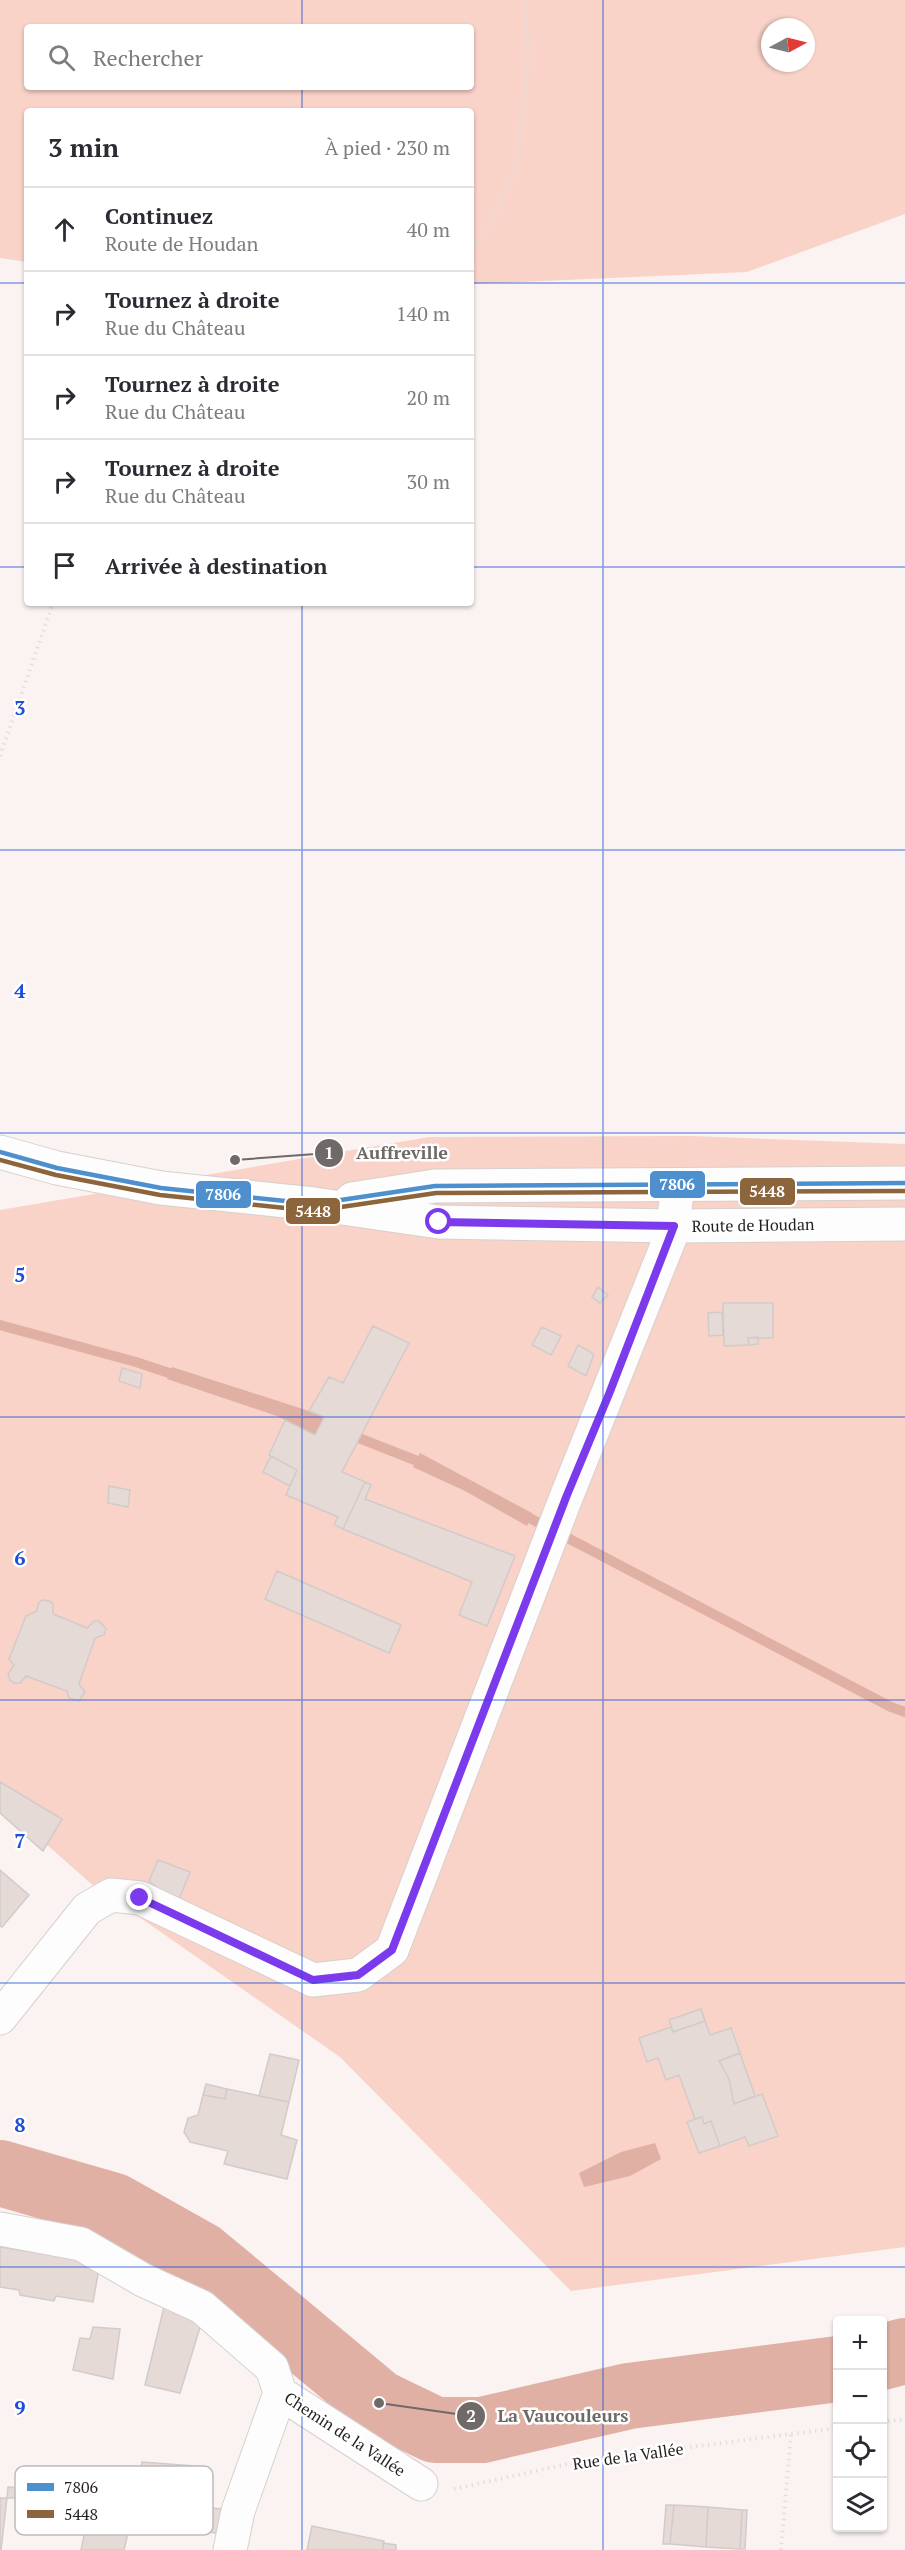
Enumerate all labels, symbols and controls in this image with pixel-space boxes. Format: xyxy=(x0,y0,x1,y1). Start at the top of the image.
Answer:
north arrow xyxy=(761,18,815,72)
search box xyxy=(24,24,474,90)
icon: search xyxy=(45,41,78,74)
text: Rechercher xyxy=(93,43,203,72)
text: 3 min xyxy=(48,130,119,164)
text: À pied · 230 m xyxy=(325,134,450,161)
text: Continuez xyxy=(105,201,213,230)
icon: ahead xyxy=(48,213,81,246)
text: 40 m xyxy=(407,216,450,243)
text: Route de Houdan xyxy=(105,230,258,257)
text: Tournez à droite xyxy=(105,285,280,314)
icon: right xyxy=(48,297,81,330)
text: 140 m xyxy=(396,300,450,327)
text: Rue du Château xyxy=(105,314,245,341)
text: Tournez à droite xyxy=(105,369,280,398)
icon: right xyxy=(48,381,81,414)
text: 20 m xyxy=(407,384,450,411)
text: Rue du Château xyxy=(105,398,245,425)
text: Tournez à droite xyxy=(105,453,280,482)
icon: right xyxy=(48,465,81,498)
text: 30 m xyxy=(407,468,450,495)
text: Rue du Château xyxy=(105,482,245,509)
icon: arrive xyxy=(48,549,81,582)
text: Arrivée à destination xyxy=(105,551,327,580)
text: 3 xyxy=(14,694,26,721)
text: 4 xyxy=(14,977,26,1004)
callout: Auffreville xyxy=(314,1135,460,1171)
text: 1 xyxy=(324,1140,334,1164)
text: Auffreville xyxy=(356,1140,448,1164)
line badge: 7806 xyxy=(649,1170,706,1199)
text: 7806 xyxy=(659,1173,695,1195)
line badge: 5448 xyxy=(739,1177,796,1206)
line badge: 7806 xyxy=(195,1180,252,1209)
text: 5448 xyxy=(749,1180,785,1202)
text: 7806 xyxy=(205,1183,241,1205)
line badge: 5448 xyxy=(285,1197,341,1225)
text: 5448 xyxy=(295,1200,331,1222)
route start xyxy=(425,1208,451,1234)
street label: Route de Houdan xyxy=(691,1213,815,1237)
text: 5 xyxy=(14,1261,26,1288)
text: 6 xyxy=(14,1544,26,1571)
text: 7 xyxy=(14,1827,26,1854)
route end xyxy=(126,1884,152,1910)
text: 8 xyxy=(14,2111,26,2138)
map controls xyxy=(833,2316,887,2532)
button: + xyxy=(833,2316,887,2370)
button: − xyxy=(833,2370,887,2424)
street label: Chemin de la Vallée xyxy=(280,2387,410,2481)
text: 9 xyxy=(14,2394,26,2421)
callout: La Vaucouleurs xyxy=(456,2398,641,2434)
text: 2 xyxy=(466,2403,476,2427)
text: La Vaucouleurs xyxy=(497,2403,629,2427)
button: locate xyxy=(833,2424,887,2478)
street label: Rue de la Vallée xyxy=(571,2437,685,2475)
legend xyxy=(15,2466,213,2535)
text: 7806 xyxy=(64,2476,99,2498)
button: layers xyxy=(833,2478,887,2532)
text: 5448 xyxy=(64,2503,98,2525)

